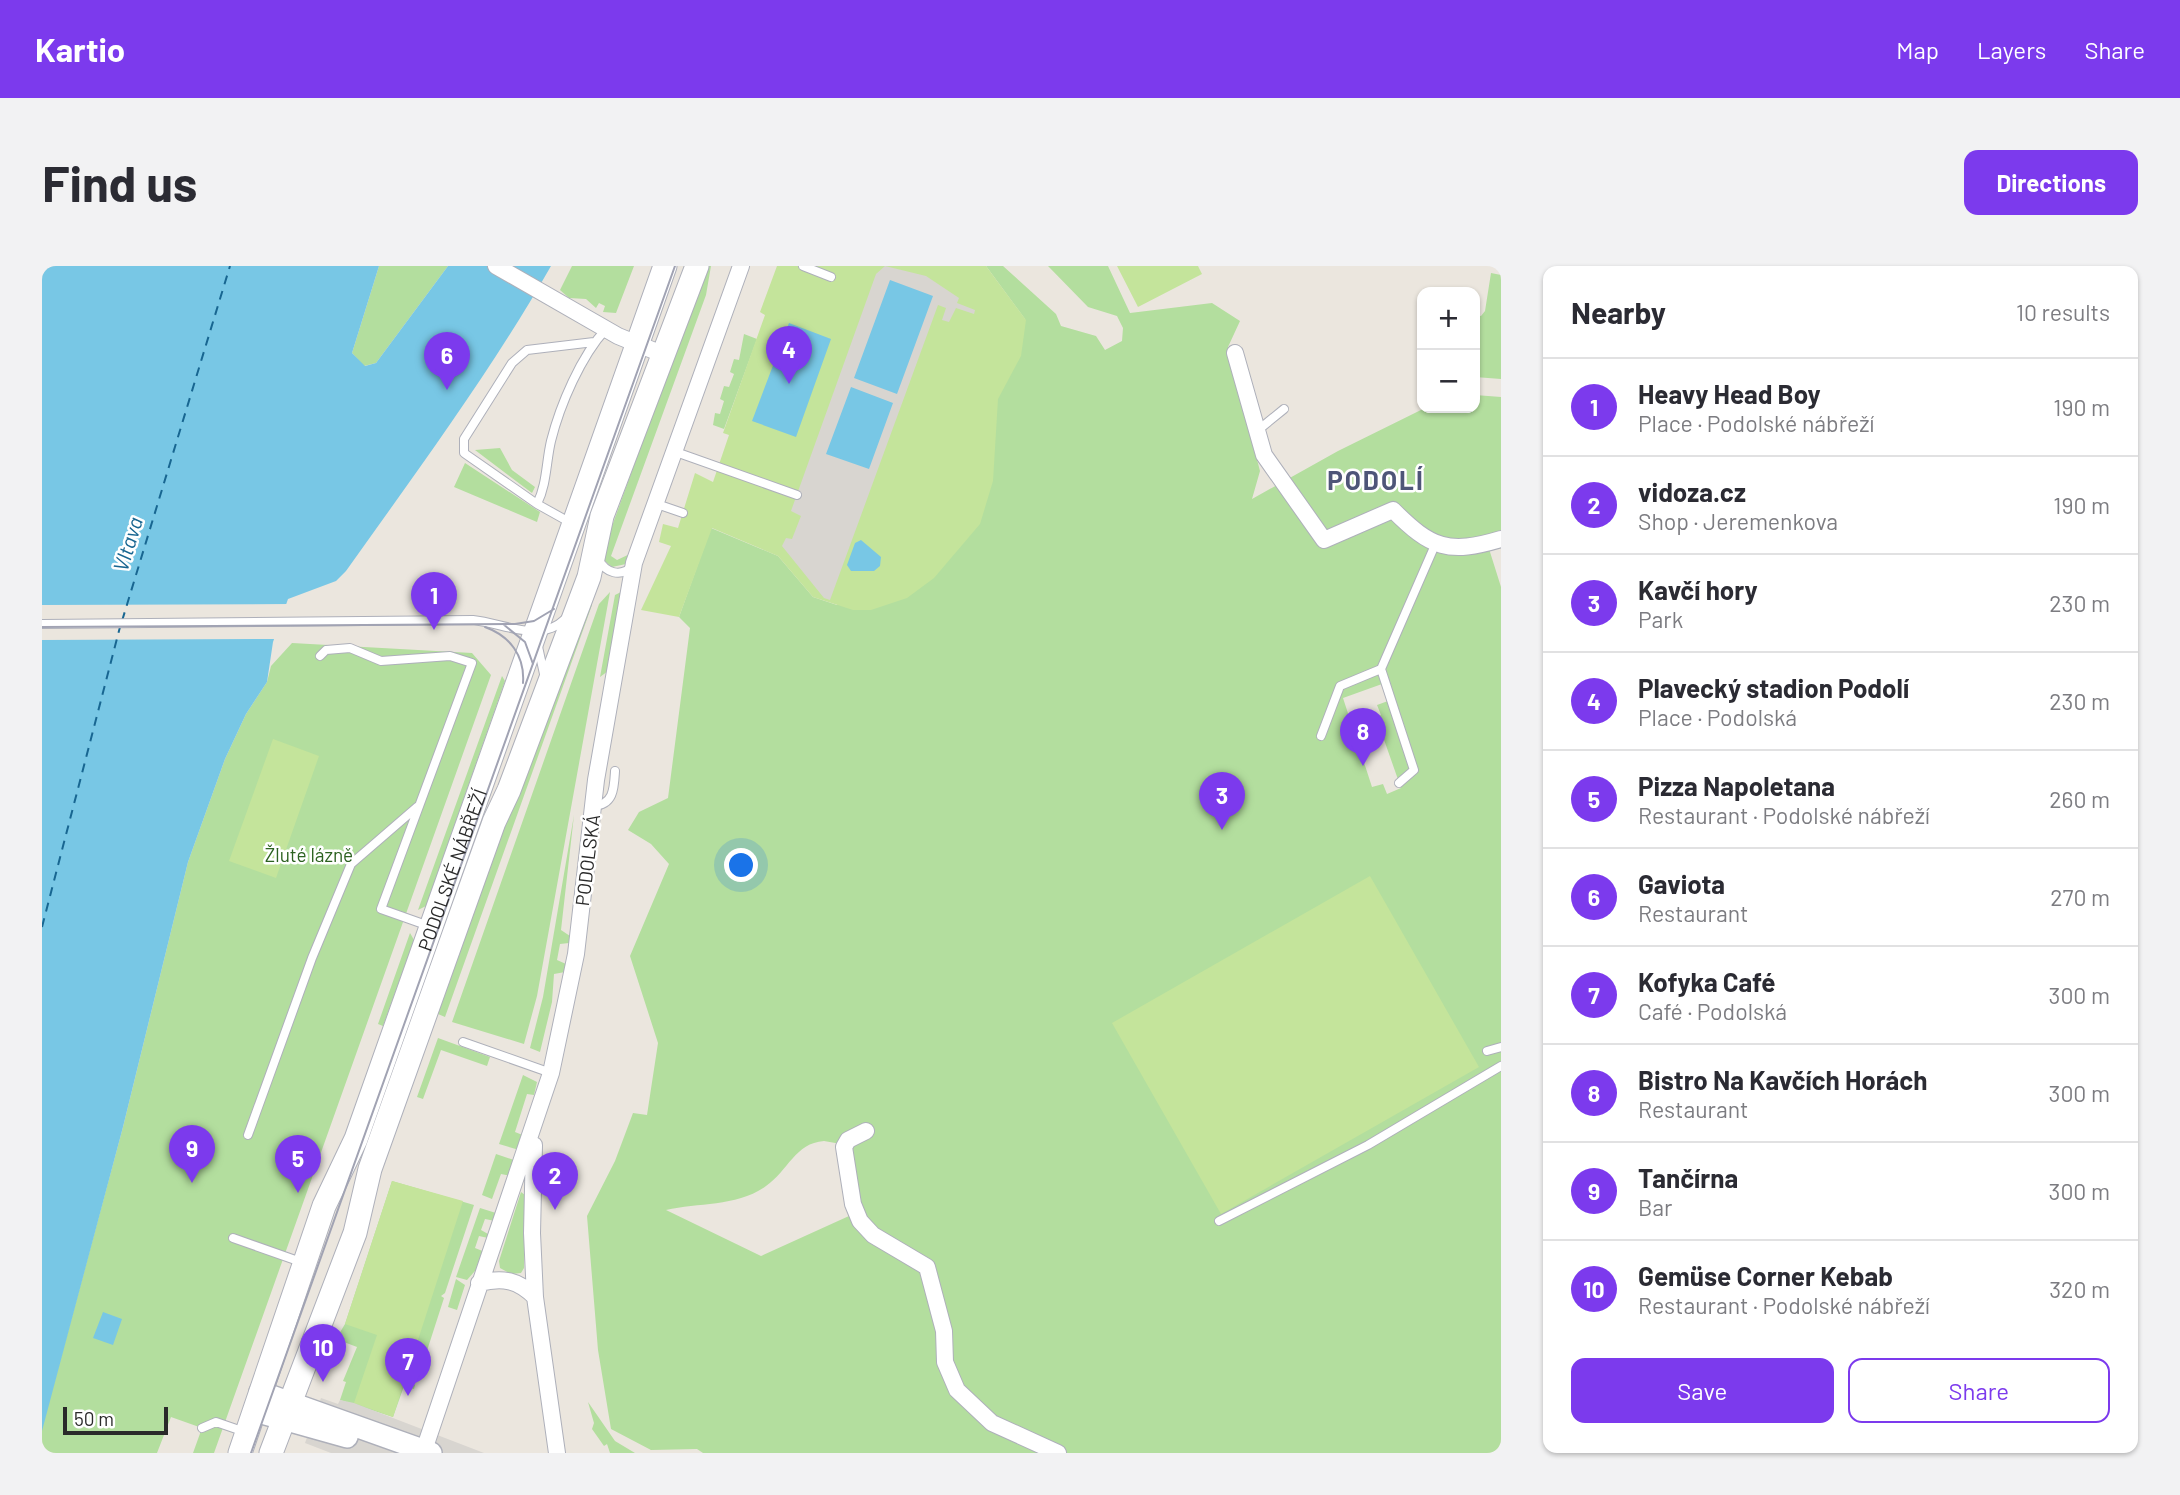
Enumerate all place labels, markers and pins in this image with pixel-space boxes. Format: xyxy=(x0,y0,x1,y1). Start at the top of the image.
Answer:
pin: 4 xyxy=(766,326,812,384)
pin: 6 xyxy=(424,332,470,390)
pin: 1 xyxy=(411,572,457,630)
pin: 8 xyxy=(1340,708,1386,766)
pin: 3 xyxy=(1199,772,1245,830)
pin: 9 xyxy=(169,1125,215,1183)
pin: 5 xyxy=(275,1135,321,1193)
pin: 2 xyxy=(532,1152,578,1210)
pin: 10 xyxy=(300,1324,346,1382)
pin: 7 xyxy=(385,1338,431,1396)

